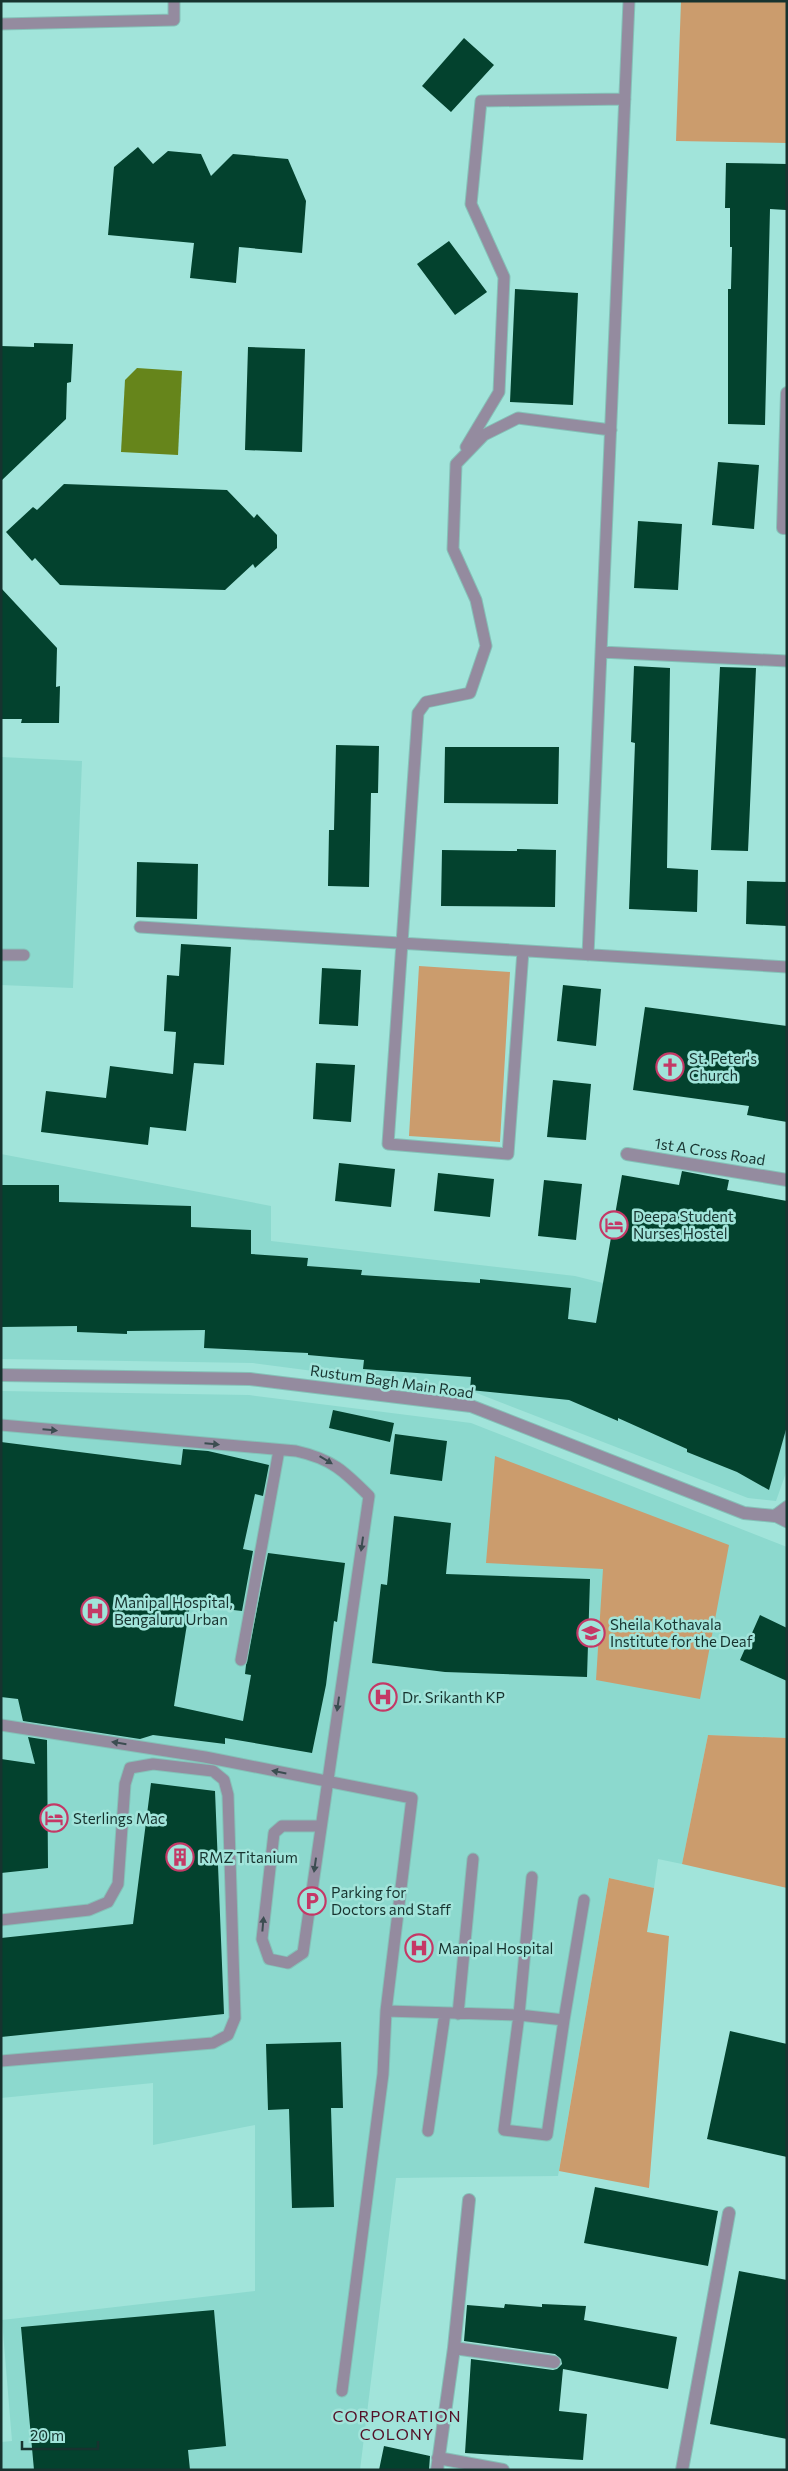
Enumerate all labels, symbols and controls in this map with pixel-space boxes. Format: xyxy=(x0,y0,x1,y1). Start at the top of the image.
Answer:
place label: St. Peter's Church xyxy=(689,1049,757,1084)
church icon: St. Peter's Church xyxy=(655,1052,685,1082)
street label: 1st A Cross Road xyxy=(653,1133,767,1169)
place label: Deepa Student Nurses Hostel xyxy=(633,1207,734,1242)
hotel icon: Deepa Student Nurses Hostel xyxy=(599,1210,629,1240)
street label: Rustum Bagh Main Road xyxy=(309,1361,475,1401)
one-way arrow xyxy=(42,1426,58,1434)
one-way arrow xyxy=(204,1440,220,1448)
one-way arrow xyxy=(319,1456,333,1465)
one-way arrow xyxy=(357,1536,365,1552)
place label: Manipal Hospital, Bengaluru Urban xyxy=(114,1593,233,1628)
hospital icon: Manipal Hospital, Bengaluru Urban xyxy=(80,1596,110,1626)
place label: Sheila Kothavala Institute for the Deaf xyxy=(610,1615,753,1650)
school or university icon: Sheila Kothavala Institute for the Deaf xyxy=(576,1618,606,1648)
hospital icon: Dr. Srikanth KP xyxy=(368,1682,398,1712)
place label: Dr. Srikanth KP xyxy=(402,1688,505,1706)
one-way arrow xyxy=(334,1697,342,1713)
one-way arrow xyxy=(110,1739,126,1747)
one-way arrow xyxy=(270,1767,286,1775)
hotel icon: Sterlings Mac xyxy=(39,1803,69,1833)
place label: Sterlings Mac xyxy=(73,1809,165,1827)
building icon: RMZ Titanium xyxy=(165,1842,195,1872)
place label: RMZ Titanium xyxy=(199,1848,298,1866)
one-way arrow xyxy=(311,1858,319,1874)
place label: Parking for Doctors and Staff xyxy=(331,1883,451,1918)
parking icon: Parking for Doctors and Staff xyxy=(297,1886,327,1916)
one-way arrow xyxy=(260,1916,268,1932)
hospital icon: Manipal Hospital xyxy=(404,1933,434,1963)
place label: Manipal Hospital xyxy=(438,1939,553,1957)
district label: CORPORATION COLONY xyxy=(332,2406,462,2443)
scale bar xyxy=(22,2418,99,2450)
text: 20 m xyxy=(30,2426,64,2444)

